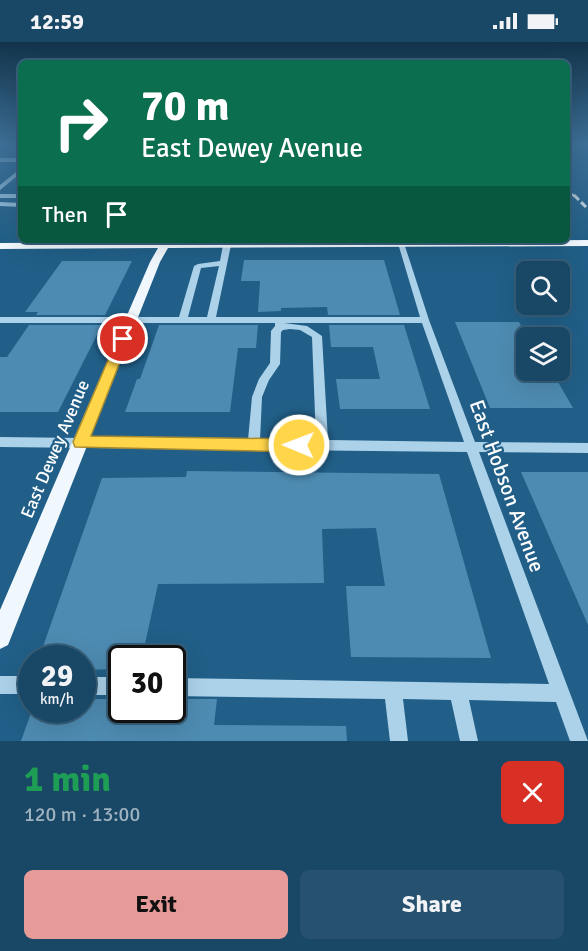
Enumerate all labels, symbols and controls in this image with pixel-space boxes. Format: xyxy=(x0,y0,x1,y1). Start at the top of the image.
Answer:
text: 12:59 xyxy=(30,8,84,35)
text: 70 m xyxy=(141,81,230,132)
icon: right xyxy=(42,84,120,162)
text: East Dewey Avenue xyxy=(141,132,363,165)
icon: arrive xyxy=(100,198,133,231)
text: Then xyxy=(42,201,88,228)
map controls xyxy=(516,261,570,381)
button: search xyxy=(516,261,570,315)
pin xyxy=(97,313,148,364)
icon: arrive xyxy=(106,322,139,355)
button: layers xyxy=(516,327,570,381)
street label: East Dewey Avenue xyxy=(16,377,94,521)
street label: East Hobson Avenue xyxy=(464,396,550,576)
position arrow xyxy=(267,413,331,477)
speed limit sign: 30 xyxy=(108,645,186,723)
text: 29 xyxy=(41,658,73,695)
text: km/h xyxy=(40,690,74,708)
text: 1 min xyxy=(24,757,111,802)
button: close xyxy=(501,761,564,824)
text: 120 m · 13:00 xyxy=(24,802,140,827)
button: Exit xyxy=(24,870,288,939)
button: Share xyxy=(300,870,564,939)

